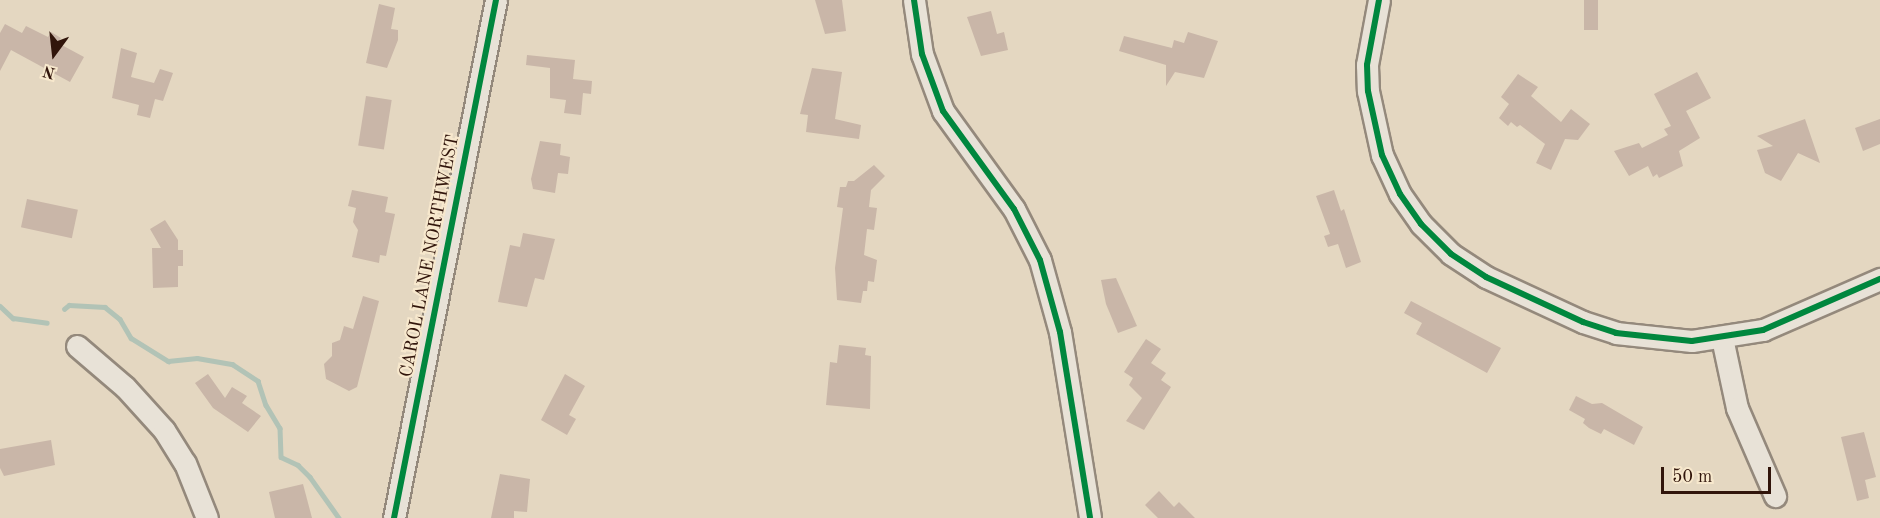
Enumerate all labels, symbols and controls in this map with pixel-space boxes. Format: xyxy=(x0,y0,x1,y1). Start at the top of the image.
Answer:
north arrow xyxy=(24,24,84,84)
text: N xyxy=(41,62,57,81)
street label: CAROL LANE NORTHWEST xyxy=(396,133,464,379)
scale bar xyxy=(1664,455,1774,493)
text: 50 m xyxy=(1672,468,1712,486)

